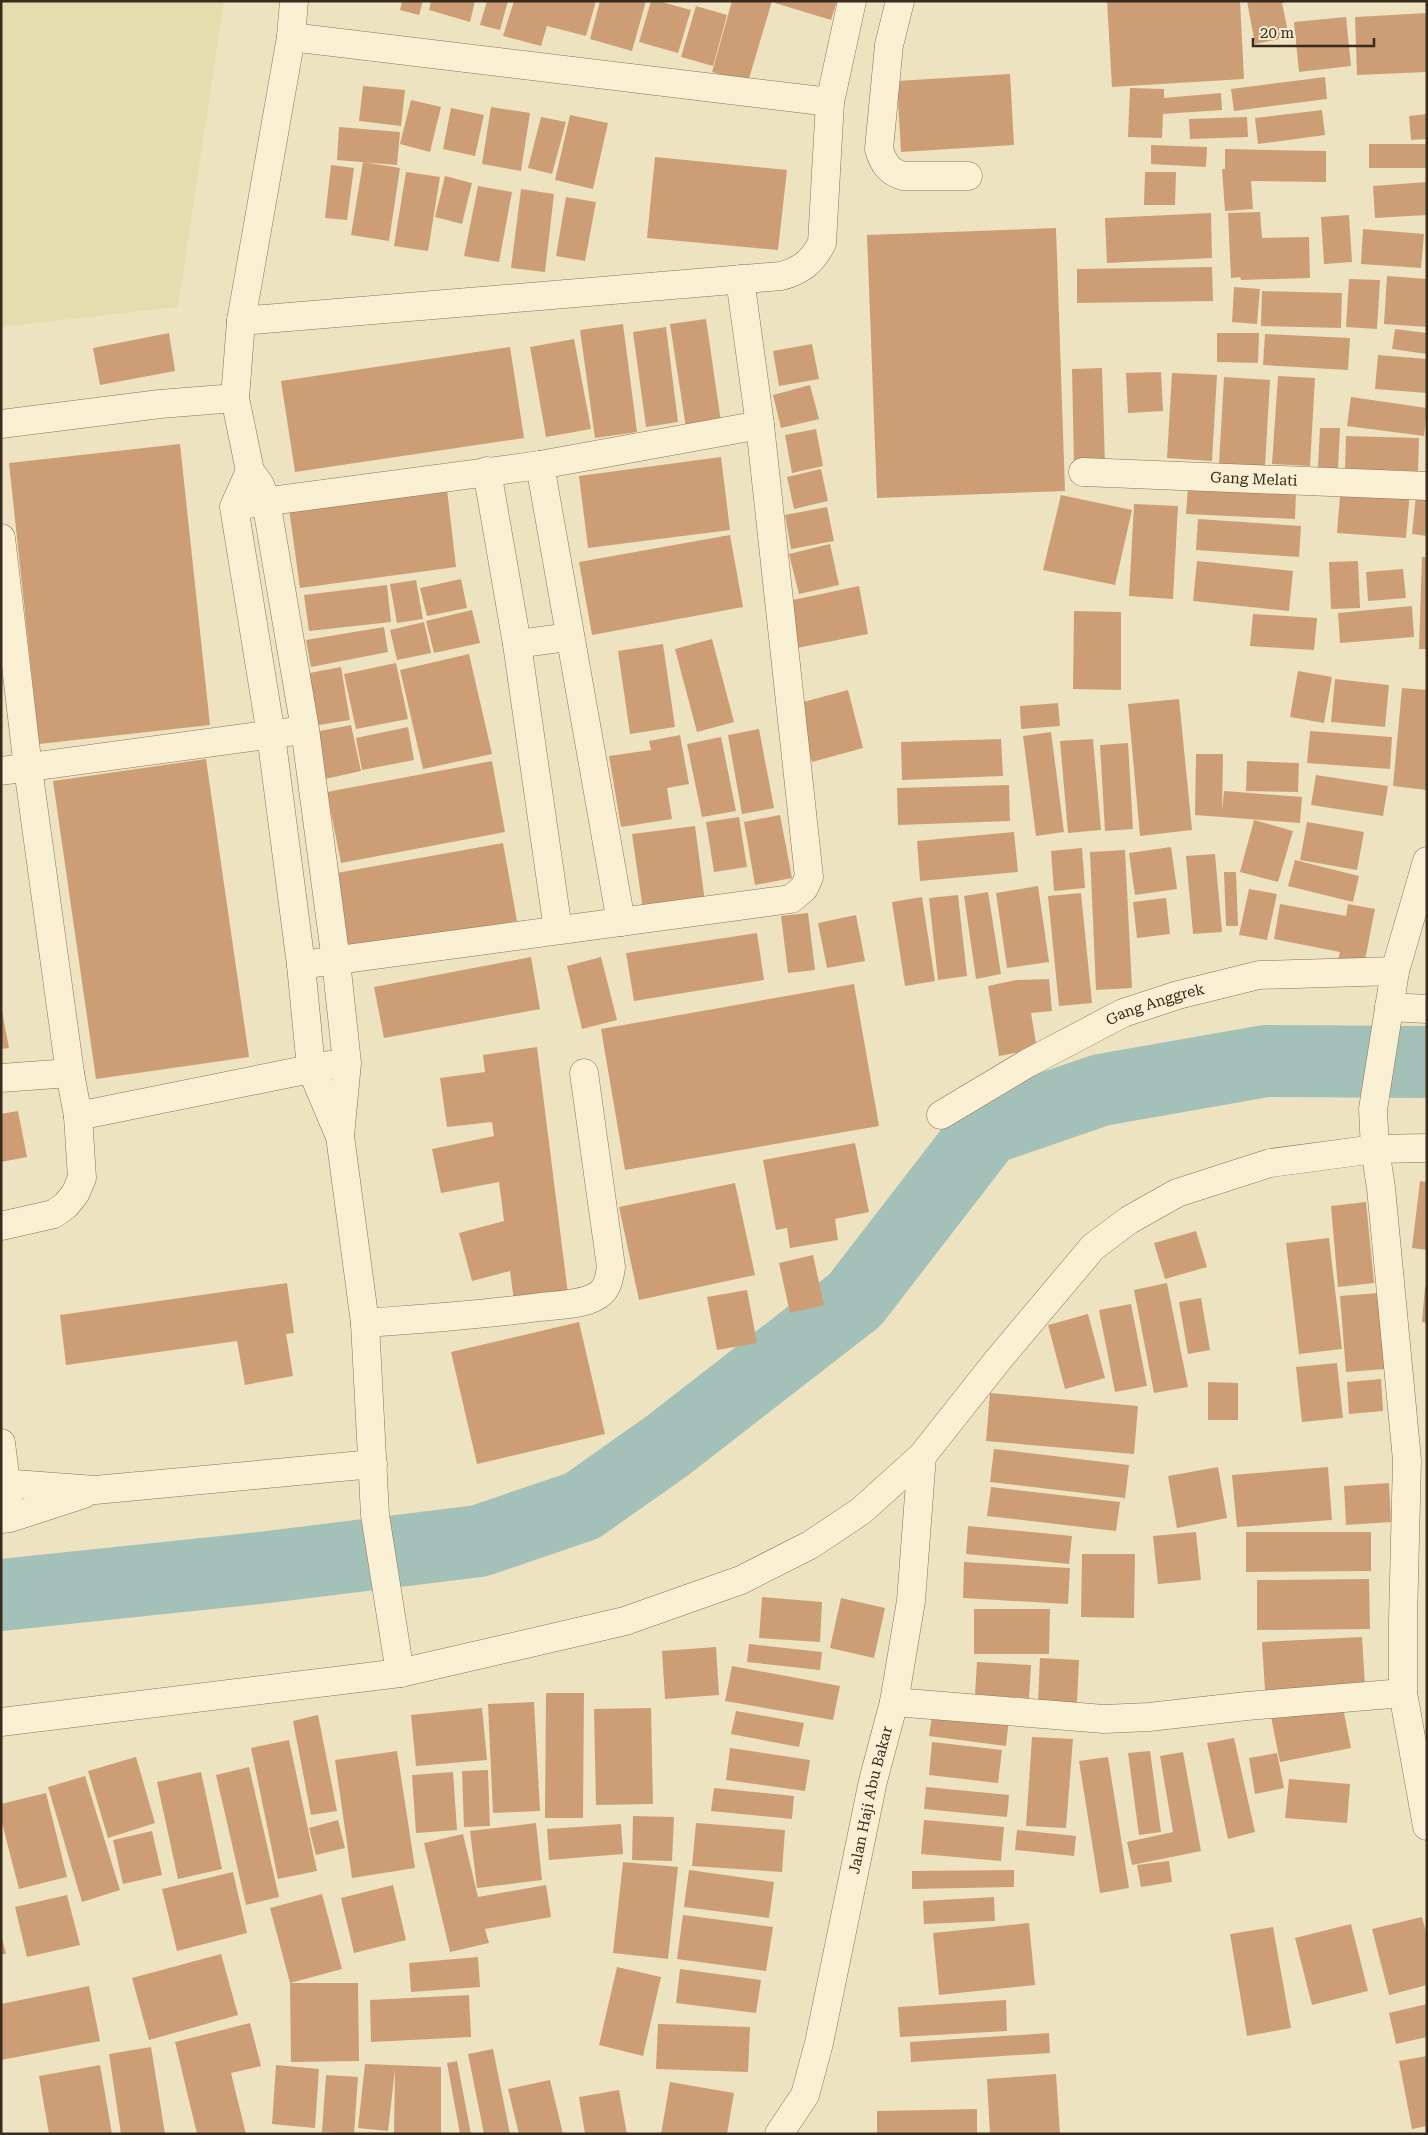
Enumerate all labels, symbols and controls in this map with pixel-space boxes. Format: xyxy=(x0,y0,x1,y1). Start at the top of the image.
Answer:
scale bar xyxy=(1253,15,1374,47)
text: 20 m xyxy=(1260,24,1295,42)
street label: Gang Melati xyxy=(1210,468,1298,490)
street label: Gang Anggrek xyxy=(1103,980,1207,1029)
street label: Jalan Haji Abu Bakar xyxy=(845,1724,896,1876)

